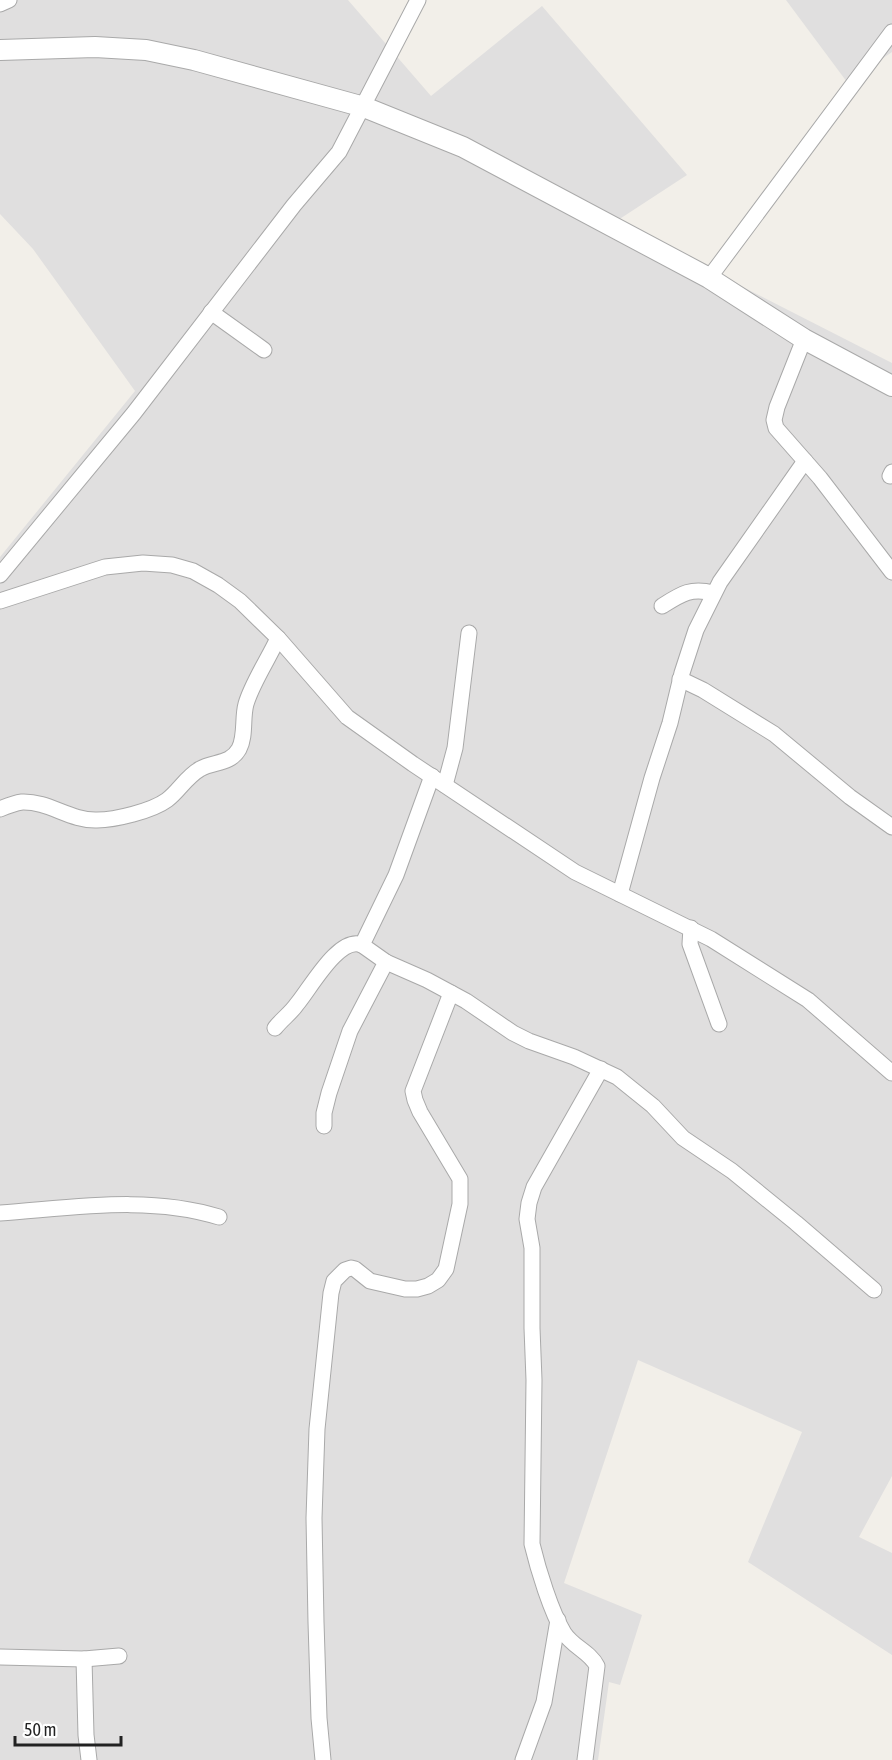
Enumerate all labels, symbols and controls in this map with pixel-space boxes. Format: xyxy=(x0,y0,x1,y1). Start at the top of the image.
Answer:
scale bar xyxy=(15,1709,122,1747)
text: 50 m xyxy=(24,1719,56,1740)

